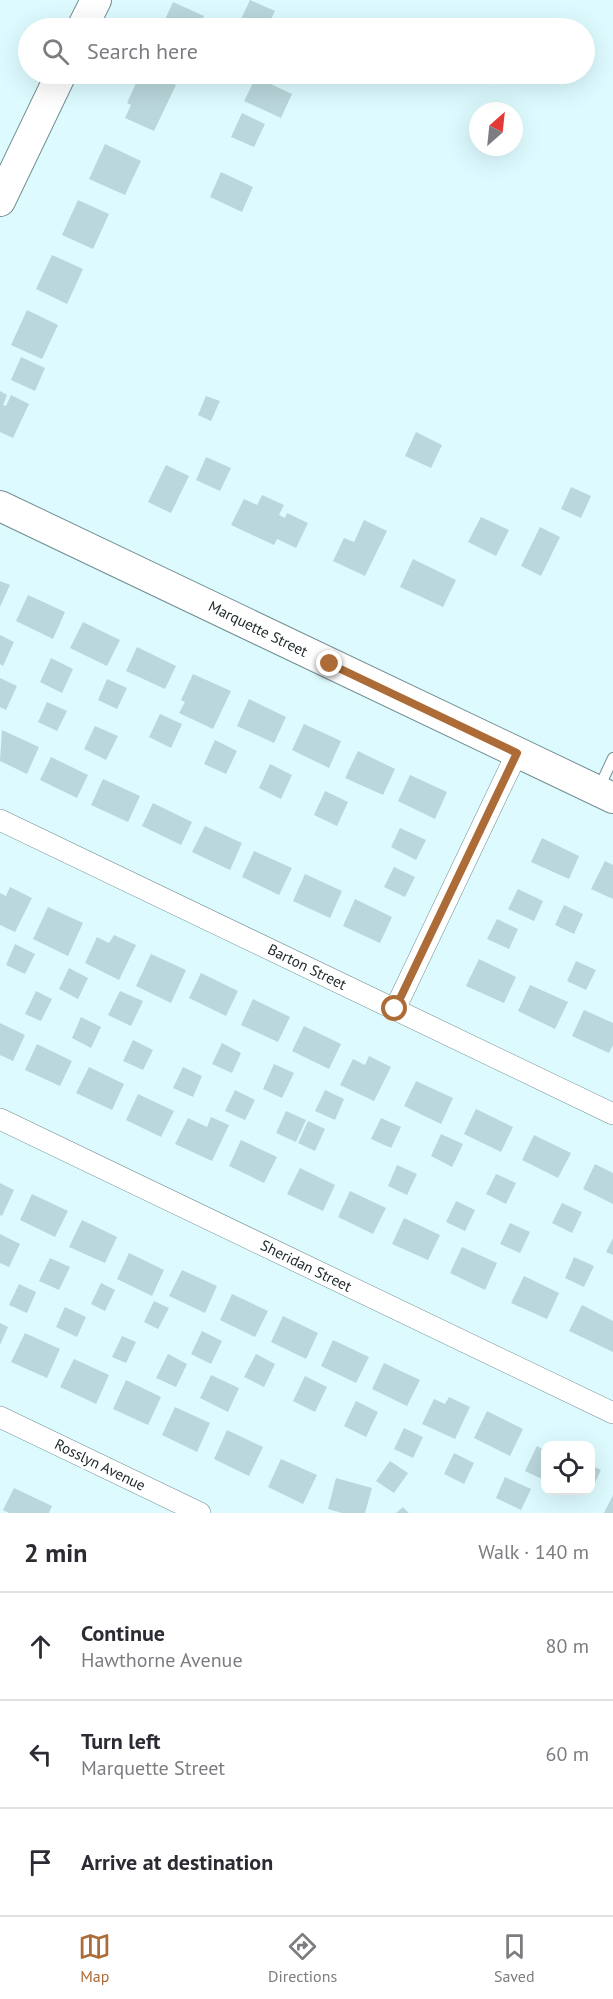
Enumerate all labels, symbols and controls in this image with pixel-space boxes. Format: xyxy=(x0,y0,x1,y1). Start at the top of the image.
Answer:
search box xyxy=(18,18,595,84)
icon: search xyxy=(39,35,72,68)
text: Search here xyxy=(87,37,198,65)
north arrow xyxy=(469,102,523,156)
street label: Marquette Street xyxy=(205,596,311,661)
route end xyxy=(316,650,342,676)
street label: Barton Street xyxy=(265,939,350,994)
route start xyxy=(381,995,407,1021)
street label: Sheridan Street xyxy=(258,1235,355,1296)
street label: Rosslyn Avenue xyxy=(52,1434,149,1495)
map controls xyxy=(541,1441,595,1495)
button: locate xyxy=(541,1441,595,1495)
text: 2 min xyxy=(24,1536,87,1569)
text: Walk · 140 m xyxy=(478,1539,589,1565)
text: Continue xyxy=(81,1619,165,1647)
icon: ahead xyxy=(24,1630,57,1663)
text: 80 m xyxy=(546,1633,589,1659)
text: Hawthorne Avenue xyxy=(81,1647,243,1673)
text: Turn left xyxy=(81,1727,161,1755)
icon: left xyxy=(24,1738,57,1771)
text: 60 m xyxy=(546,1741,589,1767)
text: Marquette Street xyxy=(81,1755,225,1781)
icon: arrive xyxy=(24,1846,57,1879)
text: Arrive at destination xyxy=(81,1848,273,1876)
tab: Map xyxy=(78,1930,111,1986)
tab: Directions xyxy=(268,1930,337,1986)
tab: Saved xyxy=(494,1930,535,1986)

